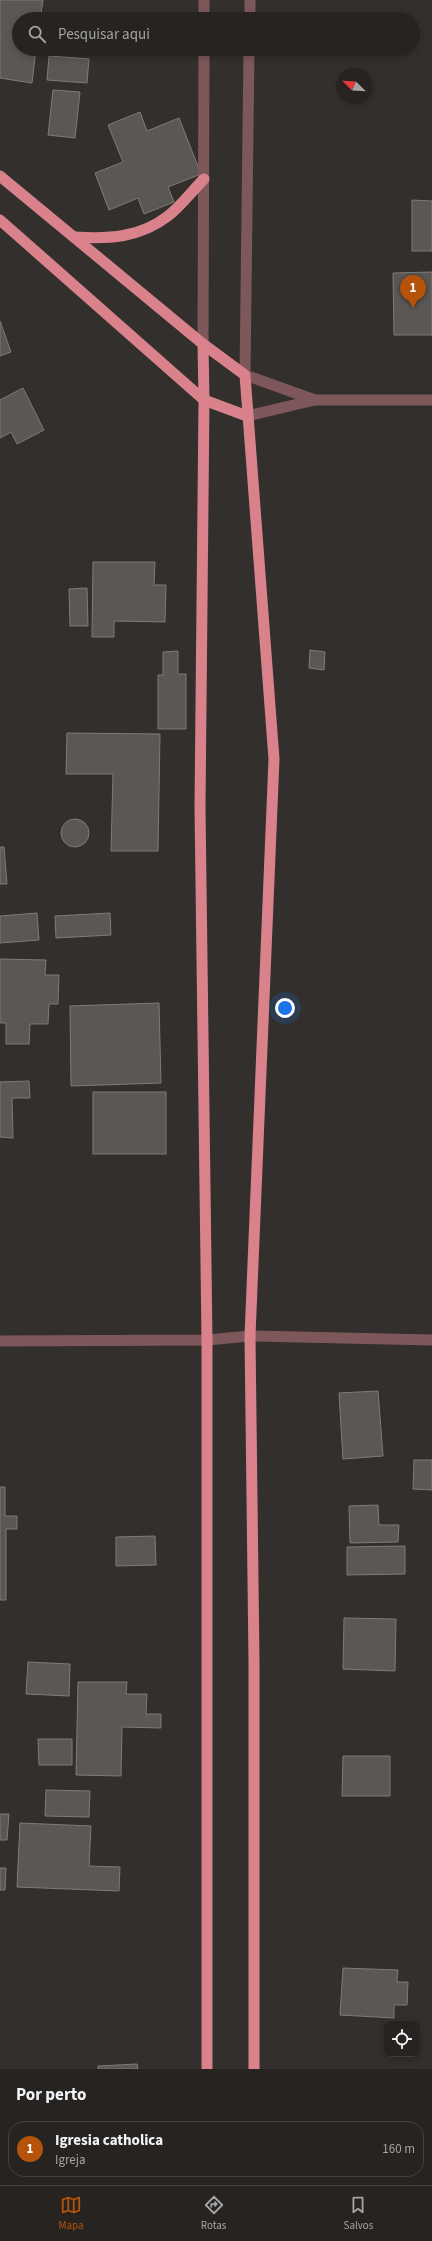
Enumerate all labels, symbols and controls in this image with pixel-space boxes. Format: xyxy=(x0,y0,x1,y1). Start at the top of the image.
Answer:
search box xyxy=(12,12,420,56)
icon: search xyxy=(26,23,48,45)
text: Pesquisar aqui xyxy=(58,24,150,45)
north arrow xyxy=(336,68,372,104)
pin: 1 xyxy=(400,275,426,308)
your location xyxy=(275,998,295,1018)
map controls xyxy=(384,2021,420,2057)
button: locate xyxy=(384,2021,420,2057)
text: Por perto xyxy=(16,2083,86,2107)
text: Igresia catholica xyxy=(55,2130,163,2151)
text: 1 xyxy=(27,2140,33,2158)
text: 160 m xyxy=(382,2140,415,2158)
text: Igreja xyxy=(55,2151,86,2169)
tab: Mapa xyxy=(59,2194,84,2233)
tab: Rotas xyxy=(201,2194,226,2233)
tab: Salvos xyxy=(344,2194,373,2233)

